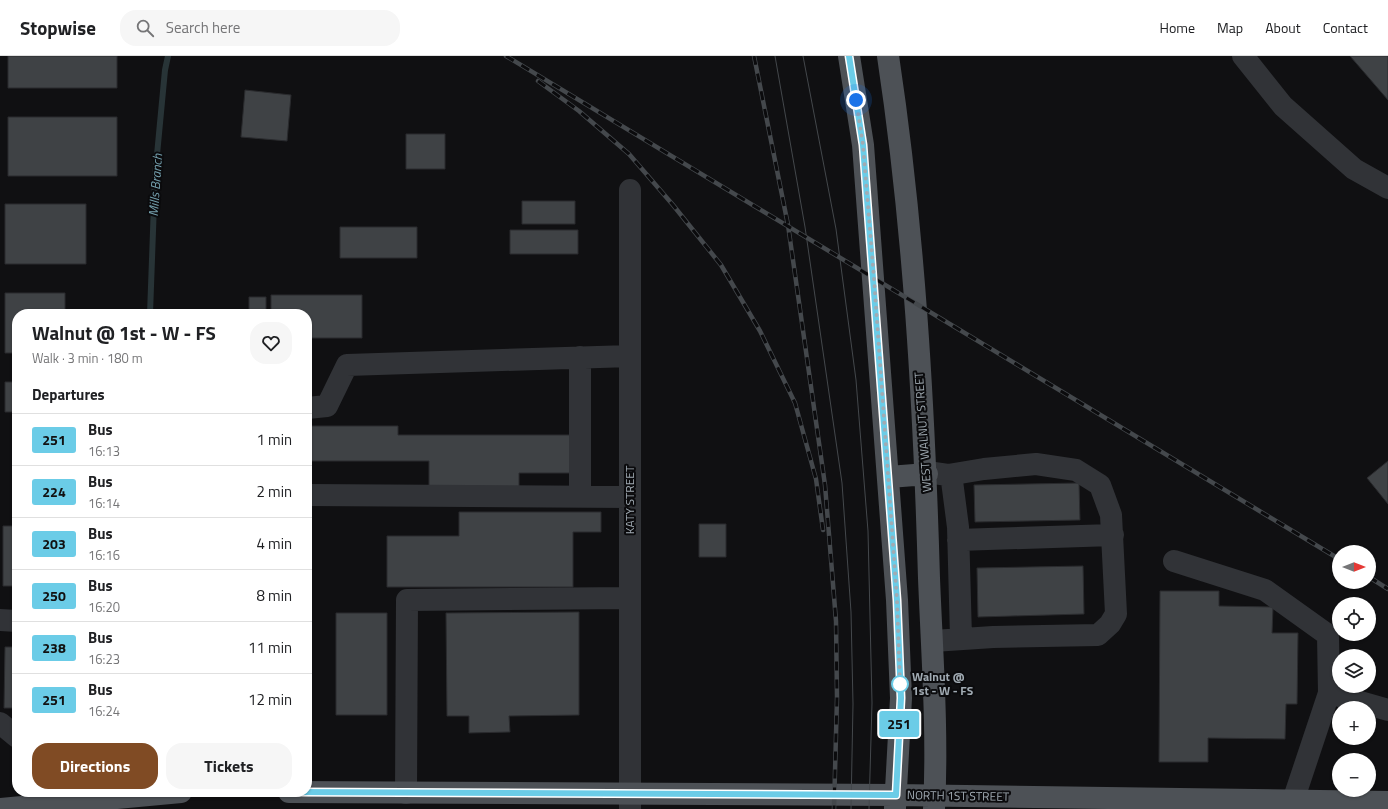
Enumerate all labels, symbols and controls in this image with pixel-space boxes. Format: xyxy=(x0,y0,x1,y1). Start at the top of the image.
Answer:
search box xyxy=(120,10,400,46)
text: Stopwise xyxy=(20,13,96,42)
text: Search here xyxy=(166,16,240,39)
icon: search xyxy=(134,17,156,39)
text: Home xyxy=(1160,17,1195,38)
text: Map xyxy=(1217,17,1243,38)
text: About xyxy=(1265,17,1301,38)
text: Contact xyxy=(1323,17,1368,38)
your location xyxy=(846,90,866,110)
water label: Mills Branch xyxy=(143,152,167,217)
text: Walnut @ 1st - W - FS xyxy=(32,318,216,347)
button: heart xyxy=(250,322,292,364)
text: Walk · 3 min · 180 m xyxy=(32,348,143,368)
street label: WEST WALNUT STREET xyxy=(909,371,936,493)
text: Departures xyxy=(32,383,105,406)
text: Bus xyxy=(88,418,113,441)
text: 1 min xyxy=(256,428,292,451)
text: 251 xyxy=(42,429,66,450)
text: 16:13 xyxy=(88,441,120,461)
street label: KATY STREET xyxy=(620,465,639,534)
text: Bus xyxy=(88,470,113,493)
text: 2 min xyxy=(256,480,292,503)
text: 224 xyxy=(42,481,66,502)
text: 16:14 xyxy=(88,493,120,513)
text: Bus xyxy=(88,522,113,545)
text: 4 min xyxy=(256,532,292,555)
text: 203 xyxy=(42,533,66,554)
text: 16:16 xyxy=(88,545,120,565)
north arrow xyxy=(1332,545,1376,589)
map controls xyxy=(1332,545,1376,797)
text: Bus xyxy=(88,574,113,597)
text: 8 min xyxy=(256,584,292,607)
text: 250 xyxy=(42,585,66,606)
text: 16:20 xyxy=(88,597,120,617)
button: locate xyxy=(1332,597,1376,641)
text: Bus xyxy=(88,626,113,649)
text: 11 min xyxy=(248,636,292,659)
text: 238 xyxy=(42,637,66,658)
text: 16:23 xyxy=(88,649,120,669)
button: layers xyxy=(1332,649,1376,693)
place label: Walnut @ 1st - W - FS xyxy=(912,667,974,700)
marker: Walnut @ 1st - W - FS xyxy=(891,675,909,693)
text: Bus xyxy=(88,678,113,701)
text: 12 min xyxy=(248,688,292,711)
text: 251 xyxy=(42,689,66,710)
text: 16:24 xyxy=(88,701,120,721)
button: + xyxy=(1332,701,1376,745)
line badge: 251 xyxy=(876,711,922,737)
text: 251 xyxy=(887,713,911,734)
button: Directions xyxy=(32,743,158,789)
button: Tickets xyxy=(166,743,292,789)
button: − xyxy=(1332,753,1376,797)
street label: NORTH 1ST STREET xyxy=(907,785,1010,806)

